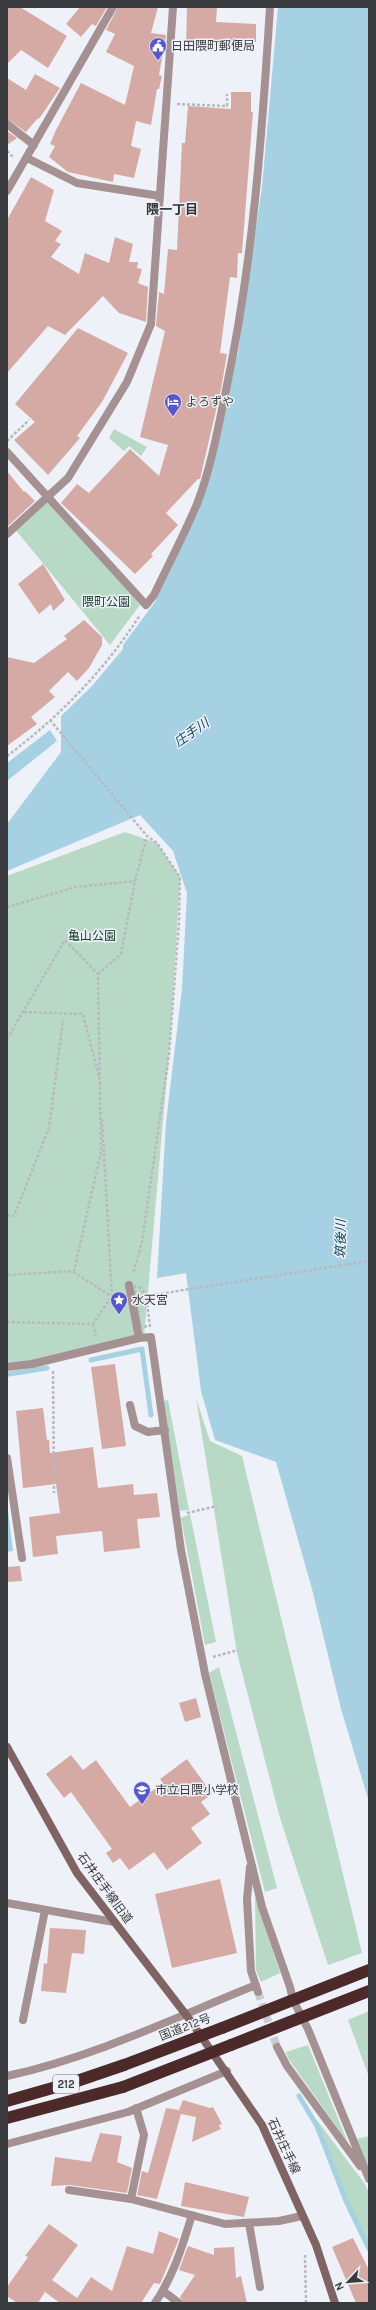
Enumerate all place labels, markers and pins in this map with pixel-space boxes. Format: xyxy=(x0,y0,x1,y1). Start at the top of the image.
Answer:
public building icon: 日田隈町郵便局 xyxy=(148,36,168,61)
place label: 日田隈町郵便局 xyxy=(171,39,255,53)
hotel icon: よろずや xyxy=(163,392,183,417)
place label: よろずや xyxy=(186,395,234,409)
place icon: 水天宮 xyxy=(109,1290,129,1315)
place label: 水天宮 xyxy=(132,1293,168,1307)
school or university icon: 市立日隈小学校 xyxy=(132,1780,152,1805)
place label: 市立日隈小学校 xyxy=(155,1783,239,1797)

